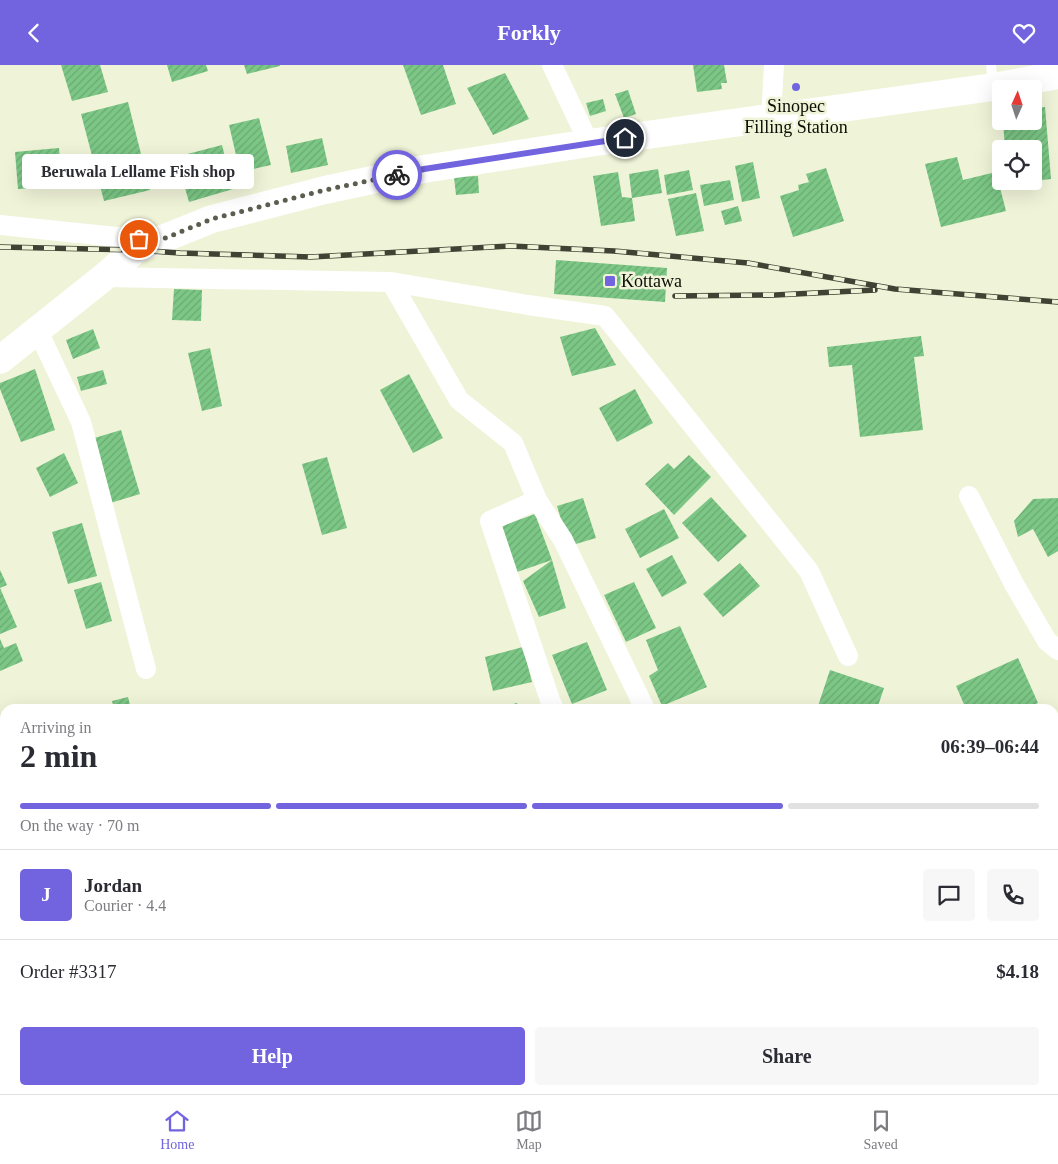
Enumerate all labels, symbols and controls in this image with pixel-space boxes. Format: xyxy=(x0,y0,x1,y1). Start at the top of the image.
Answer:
icon: back xyxy=(20,19,48,47)
icon: heart xyxy=(1010,19,1038,47)
text: Forkly xyxy=(497,20,561,45)
north arrow xyxy=(992,80,1042,130)
map controls xyxy=(992,80,1042,190)
marker: Sinopec Filling Station xyxy=(790,81,802,93)
place label: Sinopec Filling Station xyxy=(744,96,848,137)
pin xyxy=(604,117,646,159)
icon: home xyxy=(611,124,639,152)
button: locate xyxy=(992,140,1042,190)
courier xyxy=(372,150,422,200)
callout: Beruwala Lellame Fish shop xyxy=(23,154,255,189)
icon: bike xyxy=(383,161,411,189)
text: Beruwala Lellame Fish shop xyxy=(41,163,235,180)
pin xyxy=(118,218,160,260)
icon: bag xyxy=(125,225,153,253)
place label: Kottawa xyxy=(621,271,682,291)
marker: Kottawa xyxy=(603,274,617,288)
text: Arriving in xyxy=(20,719,92,736)
text: 06:39–06:44 xyxy=(941,736,1039,757)
text: 2 min xyxy=(20,738,97,774)
text: On the way · 70 m xyxy=(20,817,140,834)
button: chat xyxy=(923,869,975,921)
button: phone xyxy=(987,869,1039,921)
text: Jordan xyxy=(84,875,142,896)
text: J xyxy=(41,884,51,905)
text: Courier · 4.4 xyxy=(84,897,166,914)
text: Order #3317 xyxy=(20,961,117,982)
text: $4.18 xyxy=(996,961,1039,982)
button: Help xyxy=(20,1027,525,1085)
button: Share xyxy=(535,1027,1039,1085)
tab: Home xyxy=(160,1107,194,1153)
tab: Map xyxy=(515,1107,543,1153)
tab: Saved xyxy=(864,1107,898,1153)

